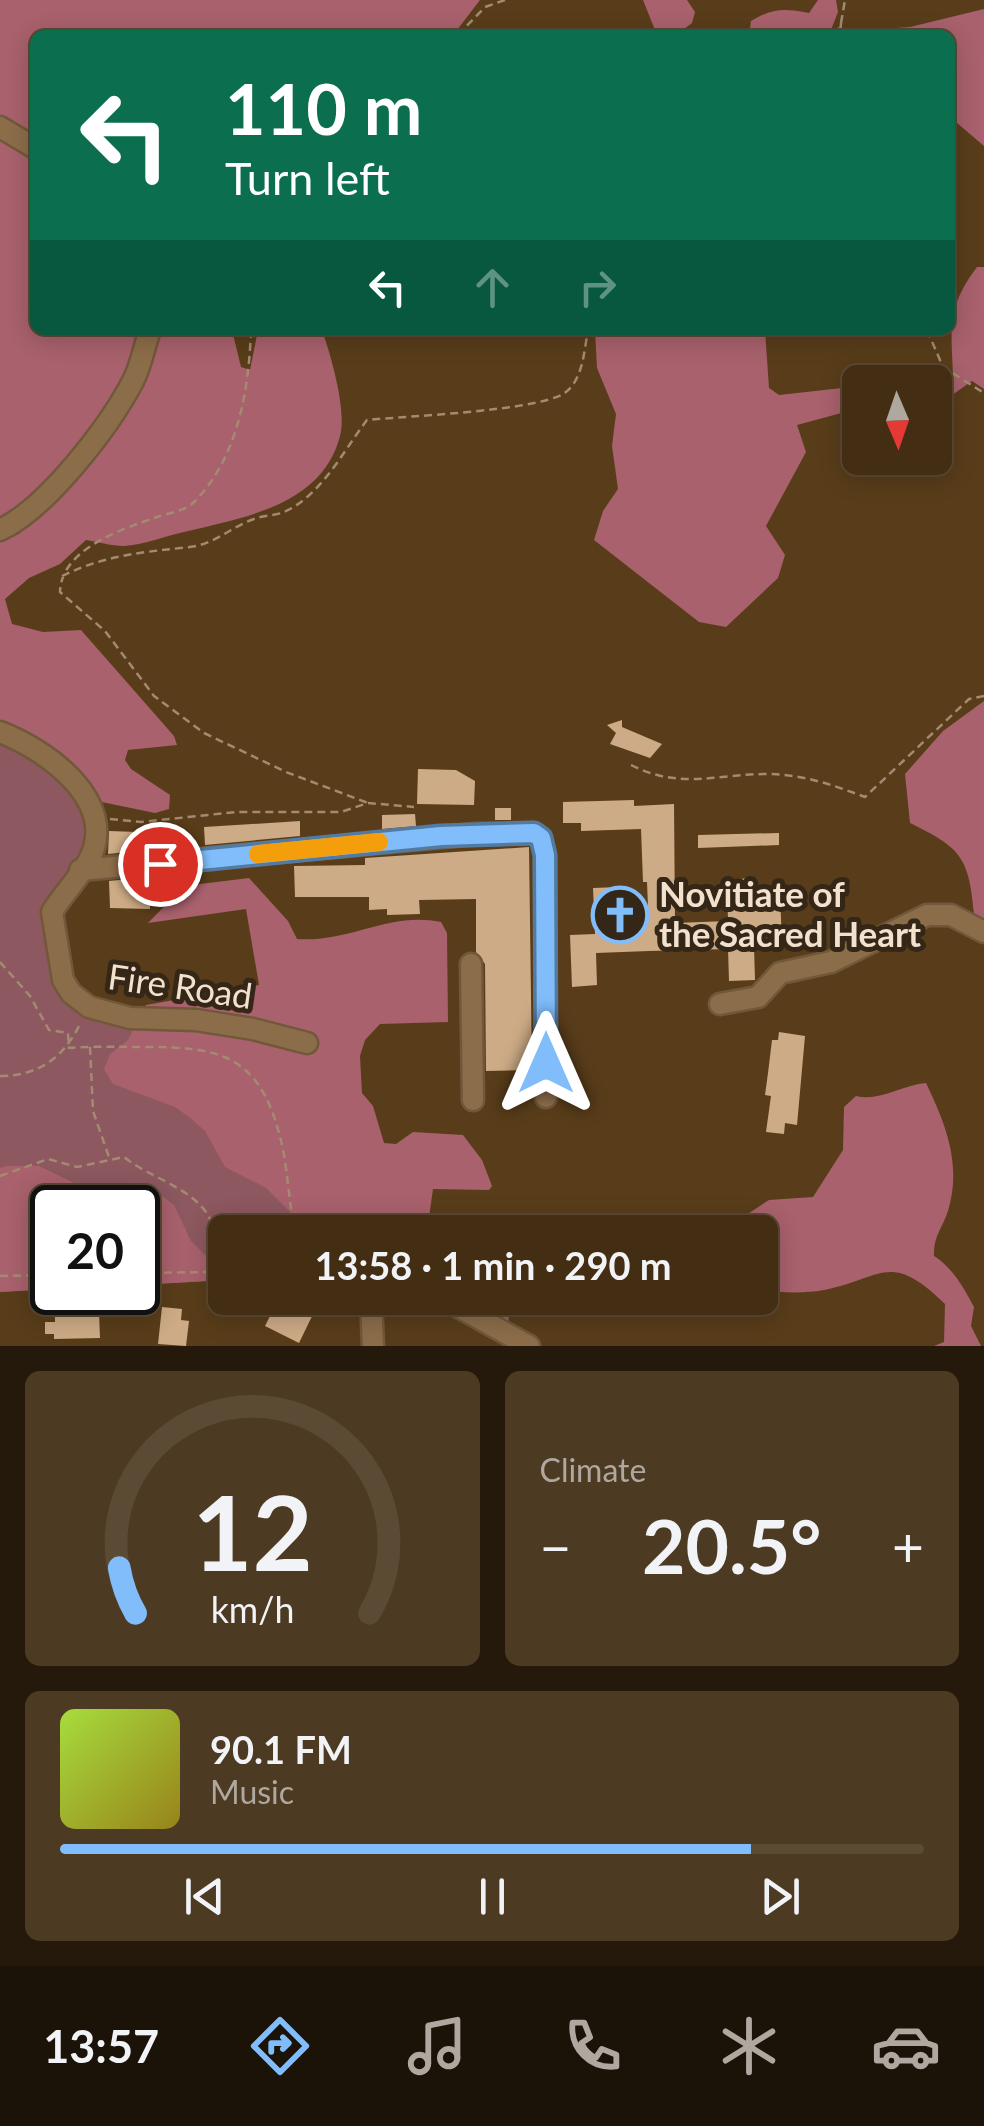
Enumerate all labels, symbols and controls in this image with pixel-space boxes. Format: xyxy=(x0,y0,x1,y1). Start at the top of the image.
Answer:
text: 110 m xyxy=(225,66,422,150)
icon: left xyxy=(60,70,190,200)
text: Turn left xyxy=(225,151,390,205)
icon: left xyxy=(360,260,415,315)
icon: ahead xyxy=(465,260,520,315)
icon: right xyxy=(570,260,625,315)
north arrow xyxy=(842,365,952,475)
map controls xyxy=(842,365,952,475)
pin xyxy=(118,822,203,907)
icon: arrive xyxy=(133,837,188,892)
place label: Novitiate of the Sacred Heart xyxy=(659,872,921,954)
church icon: Novitiate of the Sacred Heart xyxy=(590,885,650,945)
street label: Fire Road xyxy=(105,954,255,1016)
position arrow xyxy=(494,1011,598,1115)
speed limit sign: 20 xyxy=(30,1185,160,1315)
text: 13:58 · 1 min · 290 m xyxy=(314,1242,672,1288)
text: Climate xyxy=(540,1450,646,1489)
text: 12 xyxy=(192,1468,313,1593)
text: 20.5° xyxy=(642,1500,821,1590)
text: − xyxy=(540,1513,571,1579)
text: + xyxy=(892,1513,924,1579)
text: km/h xyxy=(210,1588,294,1631)
text: 90.1 FM xyxy=(210,1726,352,1772)
text: Music xyxy=(210,1772,294,1811)
icon: previous xyxy=(177,1869,232,1924)
icon: pause xyxy=(465,1869,520,1924)
icon: next xyxy=(753,1869,808,1924)
icon: directions xyxy=(245,2011,315,2081)
icon: music xyxy=(402,2011,472,2081)
icon: phone xyxy=(558,2011,628,2081)
icon: climate xyxy=(714,2011,784,2081)
icon: car xyxy=(871,2011,941,2081)
text: 13:57 xyxy=(43,2019,159,2073)

